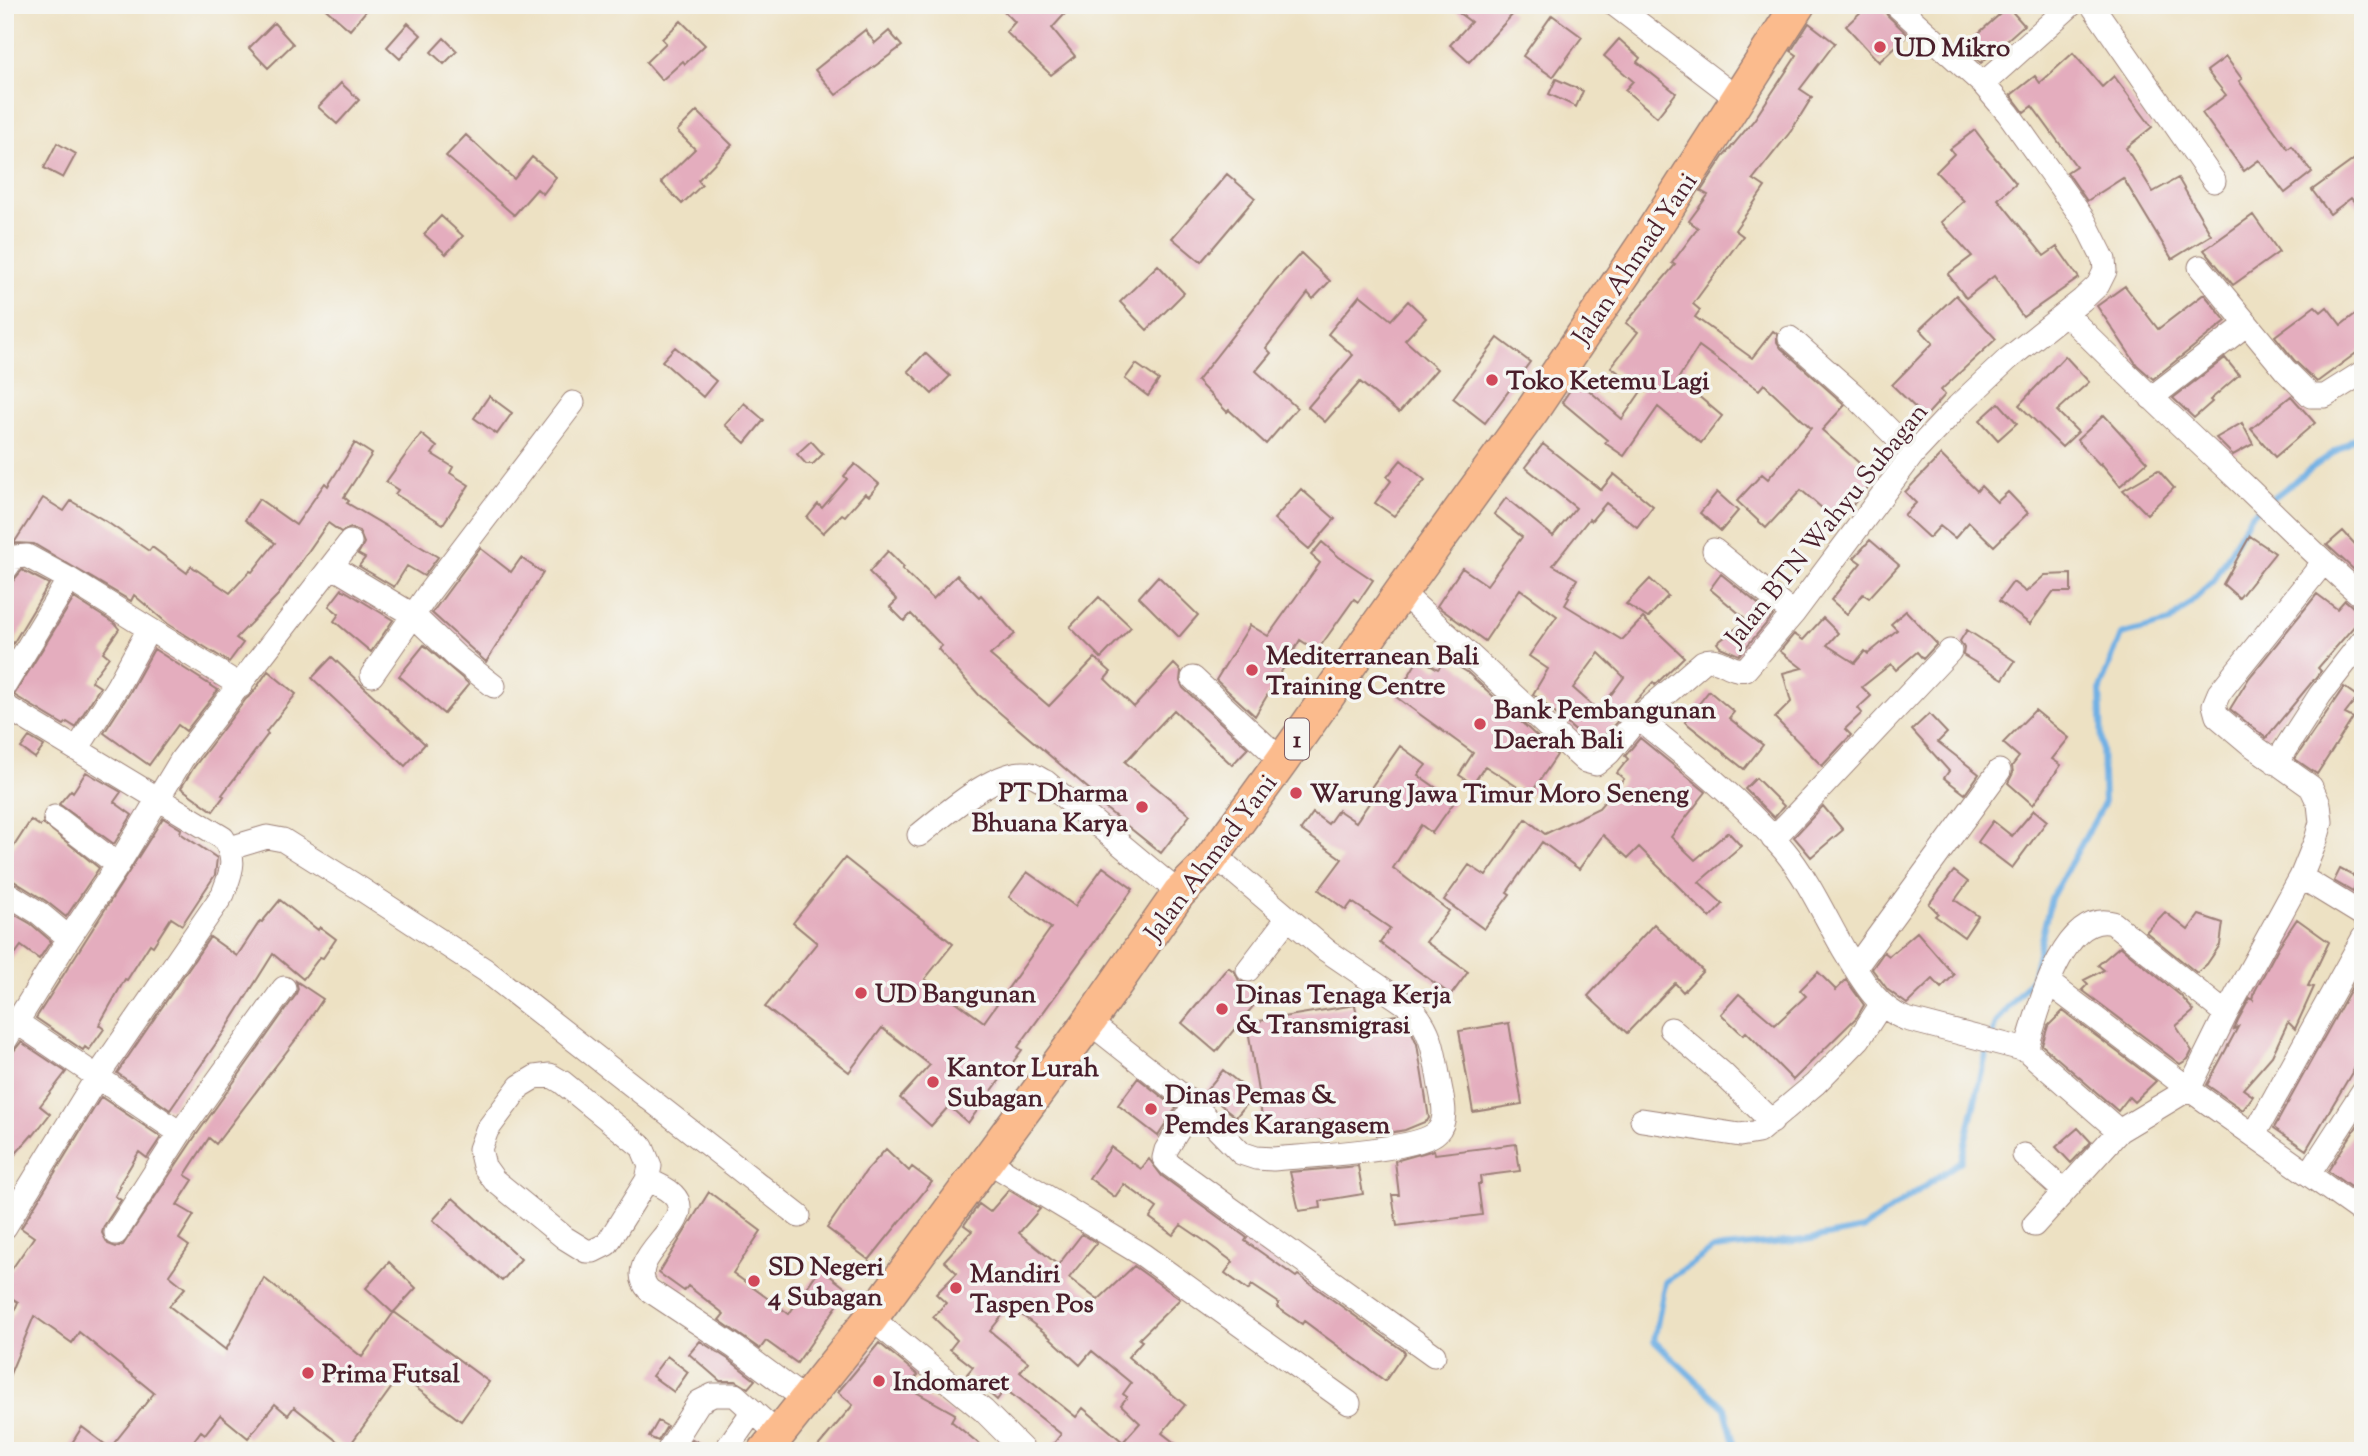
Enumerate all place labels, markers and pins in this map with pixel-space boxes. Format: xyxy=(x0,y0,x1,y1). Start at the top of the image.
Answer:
place label: UD Mikro xyxy=(1894,31,2010,68)
marker: UD Mikro xyxy=(1872,39,1888,55)
place label: Toko Ketemu Lagi xyxy=(1506,364,1710,401)
marker: Toko Ketemu Lagi xyxy=(1484,372,1500,388)
place label: Mediterranean Bali Training Centre xyxy=(1266,639,1480,706)
marker: Mediterranean Bali Training Centre xyxy=(1244,662,1260,678)
place label: Bank Pembangunan Daerah Bali xyxy=(1494,693,1717,760)
marker: Bank Pembangunan Daerah Bali xyxy=(1472,716,1488,732)
place label: PT Dharma Bhuana Karya xyxy=(972,776,1128,843)
place label: Warung Jawa Timur Moro Seneng xyxy=(1310,777,1689,814)
marker: Warung Jawa Timur Moro Seneng xyxy=(1288,785,1304,801)
marker: PT Dharma Bhuana Karya xyxy=(1134,799,1150,815)
place label: UD Bangunan xyxy=(875,977,1037,1014)
place label: Dinas Tenaga Kerja & Transmigrasi xyxy=(1236,978,1451,1045)
marker: UD Bangunan xyxy=(853,985,869,1001)
marker: Dinas Tenaga Kerja & Transmigrasi xyxy=(1214,1001,1230,1017)
place label: Kantor Lurah Subagan xyxy=(947,1051,1100,1118)
marker: Kantor Lurah Subagan xyxy=(925,1074,941,1090)
place label: Dinas Pemas & Pemdes Karangasem xyxy=(1165,1078,1391,1145)
marker: Dinas Pemas & Pemdes Karangasem xyxy=(1143,1101,1159,1117)
place label: SD Negeri 4 Subagan xyxy=(767,1250,885,1317)
place label: Mandiri Taspen Pos xyxy=(970,1257,1094,1324)
marker: SD Negeri 4 Subagan xyxy=(746,1273,762,1289)
marker: Mandiri Taspen Pos xyxy=(948,1280,964,1296)
place label: Prima Futsal xyxy=(322,1357,461,1394)
marker: Prima Futsal xyxy=(300,1365,316,1381)
place label: Indomaret xyxy=(893,1365,1009,1402)
marker: Indomaret xyxy=(871,1373,887,1389)

